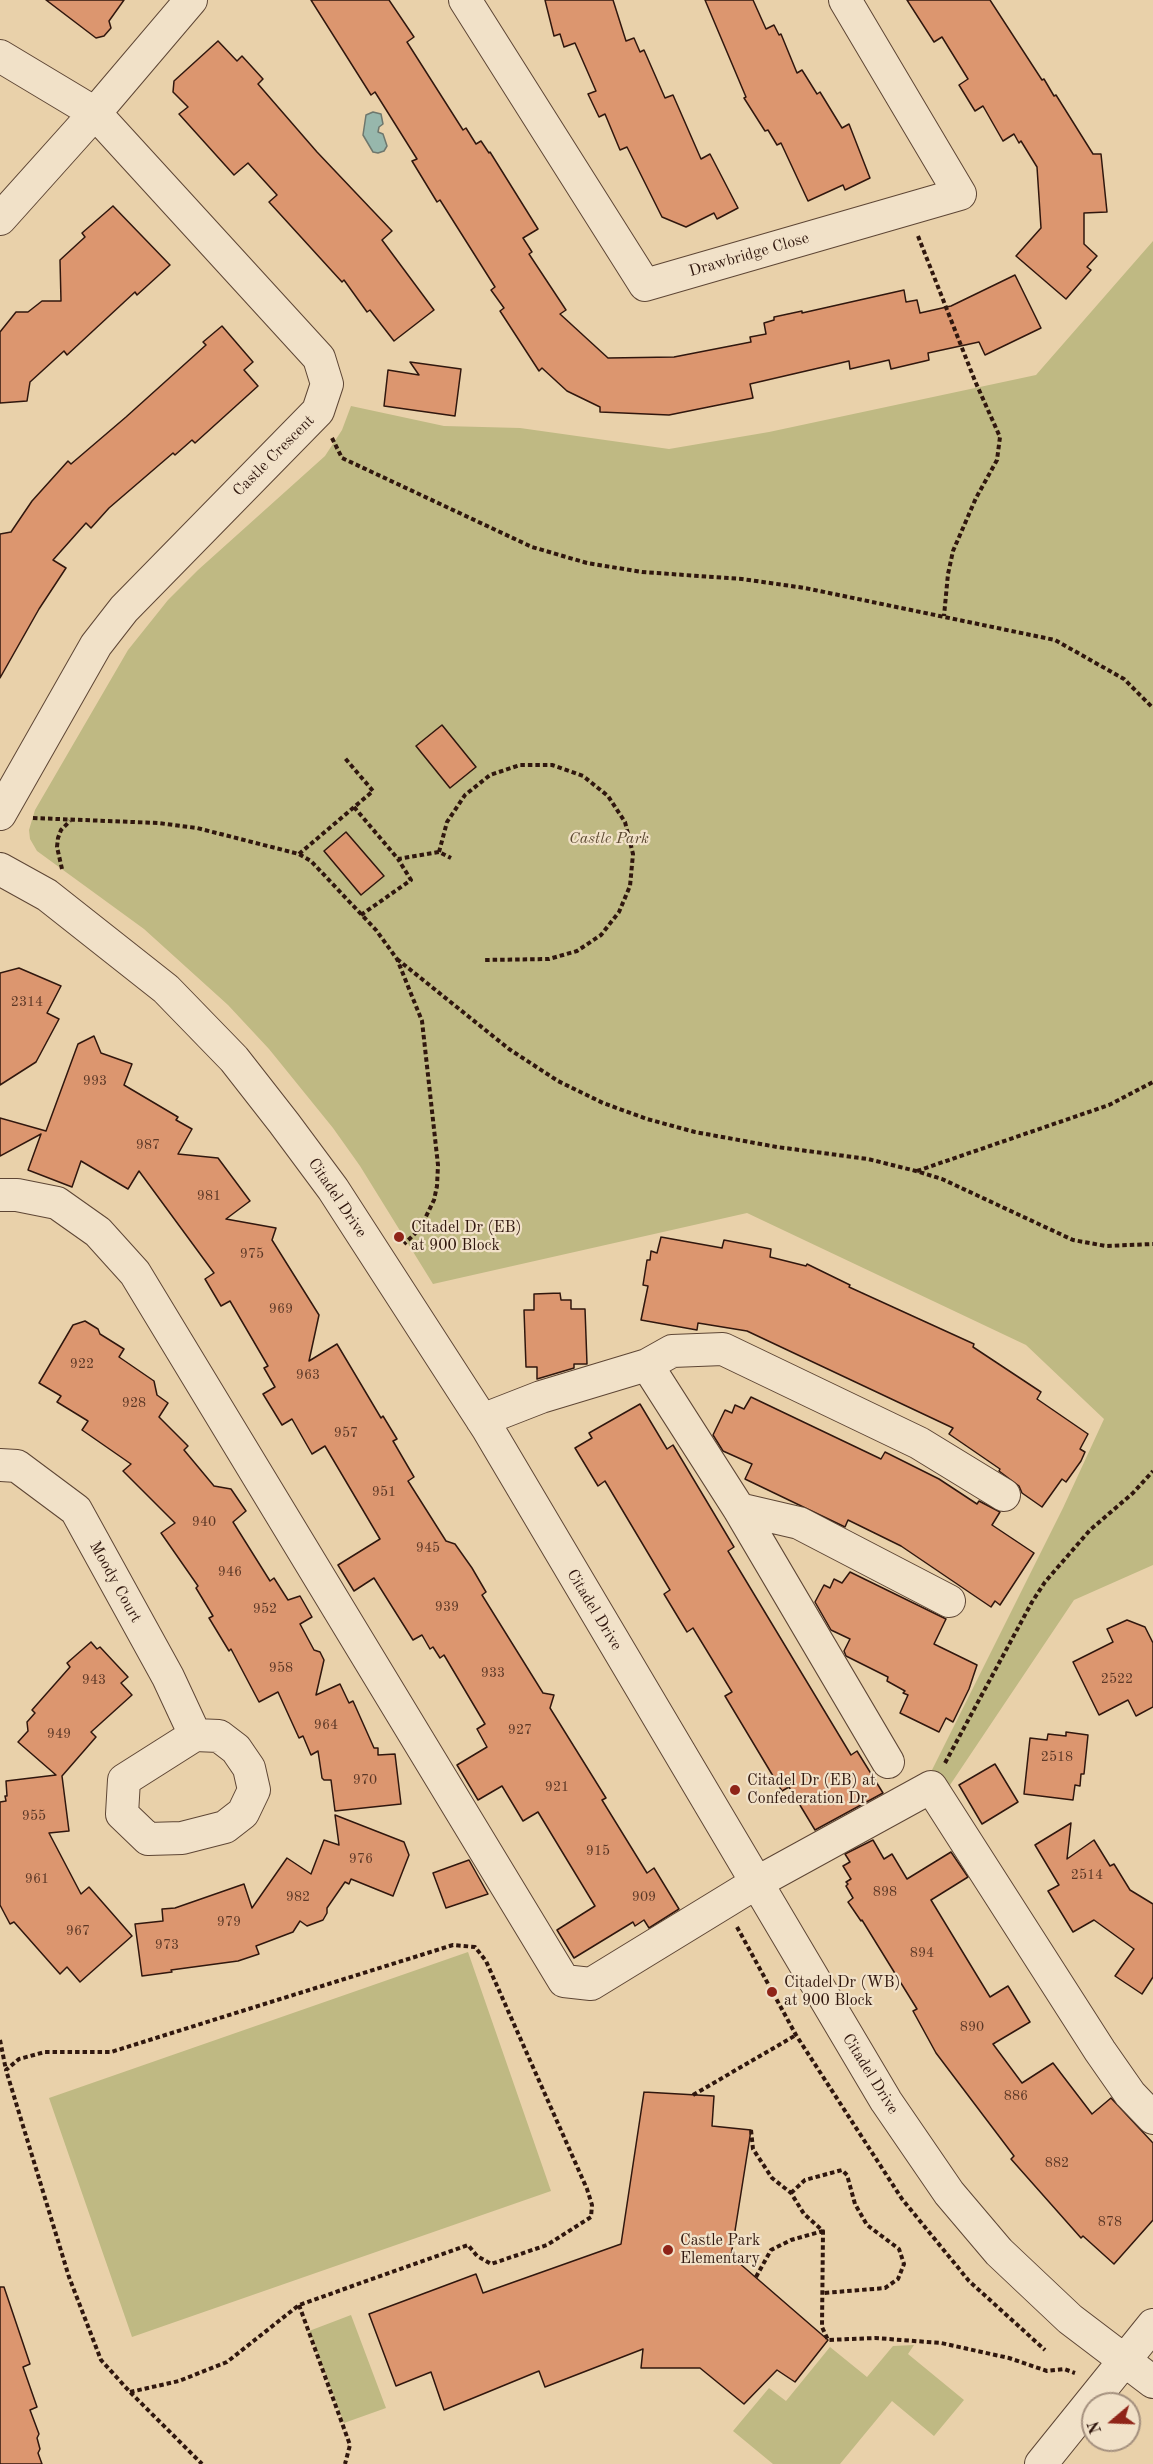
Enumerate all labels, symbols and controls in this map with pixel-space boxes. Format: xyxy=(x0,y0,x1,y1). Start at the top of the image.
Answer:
street label: Drawbridge Close xyxy=(687,229,811,281)
street label: Castle Crescent xyxy=(229,411,319,501)
park label: Castle Park xyxy=(569,829,649,849)
house number: 2314 xyxy=(11,994,43,1010)
house number: 993 xyxy=(83,1073,107,1089)
house number: 987 xyxy=(136,1137,160,1153)
street label: Citadel Drive xyxy=(303,1155,371,1241)
house number: 981 xyxy=(197,1188,221,1204)
place label: Citadel Dr (EB) at 900 Block xyxy=(411,1218,521,1256)
marker: Citadel Dr (EB) at 900 Block xyxy=(392,1230,406,1244)
house number: 975 xyxy=(240,1246,264,1262)
house number: 969 xyxy=(269,1301,293,1317)
house number: 922 xyxy=(70,1356,94,1372)
house number: 963 xyxy=(296,1367,320,1383)
house number: 928 xyxy=(122,1395,146,1411)
house number: 957 xyxy=(334,1425,358,1441)
house number: 951 xyxy=(372,1484,396,1500)
house number: 940 xyxy=(192,1514,216,1530)
street label: Moody Court xyxy=(85,1538,145,1626)
house number: 945 xyxy=(416,1540,440,1556)
house number: 946 xyxy=(218,1564,242,1580)
street label: Citadel Drive xyxy=(562,1566,626,1654)
house number: 939 xyxy=(435,1599,459,1615)
house number: 952 xyxy=(253,1601,277,1617)
house number: 958 xyxy=(269,1660,293,1676)
house number: 933 xyxy=(481,1665,505,1681)
house number: 2522 xyxy=(1101,1671,1133,1687)
house number: 943 xyxy=(82,1672,106,1688)
house number: 964 xyxy=(314,1717,338,1733)
house number: 927 xyxy=(508,1722,532,1738)
house number: 949 xyxy=(47,1726,71,1742)
house number: 2518 xyxy=(1041,1749,1073,1765)
place label: Citadel Dr (EB) at Confederation Dr xyxy=(747,1771,875,1809)
house number: 970 xyxy=(353,1772,377,1788)
house number: 921 xyxy=(545,1779,569,1795)
marker: Citadel Dr (EB) at Confederation Dr xyxy=(728,1783,742,1797)
house number: 955 xyxy=(22,1808,46,1824)
house number: 915 xyxy=(586,1843,610,1859)
house number: 976 xyxy=(349,1851,373,1867)
house number: 2514 xyxy=(1071,1867,1103,1883)
house number: 961 xyxy=(25,1871,49,1887)
house number: 898 xyxy=(873,1884,897,1900)
house number: 982 xyxy=(286,1889,310,1905)
house number: 909 xyxy=(632,1889,656,1905)
house number: 979 xyxy=(217,1914,241,1930)
house number: 967 xyxy=(66,1923,90,1939)
house number: 973 xyxy=(155,1937,179,1953)
house number: 894 xyxy=(910,1945,934,1961)
place label: Citadel Dr (WB) at 900 Block xyxy=(784,1973,901,2011)
marker: Citadel Dr (WB) at 900 Block xyxy=(765,1985,779,1999)
house number: 890 xyxy=(960,2019,984,2035)
street label: Citadel Drive xyxy=(838,2030,902,2118)
house number: 886 xyxy=(1004,2088,1028,2104)
house number: 882 xyxy=(1045,2155,1069,2171)
house number: 878 xyxy=(1098,2214,1122,2230)
place label: Castle Park Elementary xyxy=(680,2231,760,2269)
marker: Castle Park Elementary xyxy=(661,2243,675,2257)
north arrow xyxy=(1081,2392,1141,2452)
text: N xyxy=(1086,2419,1105,2436)

